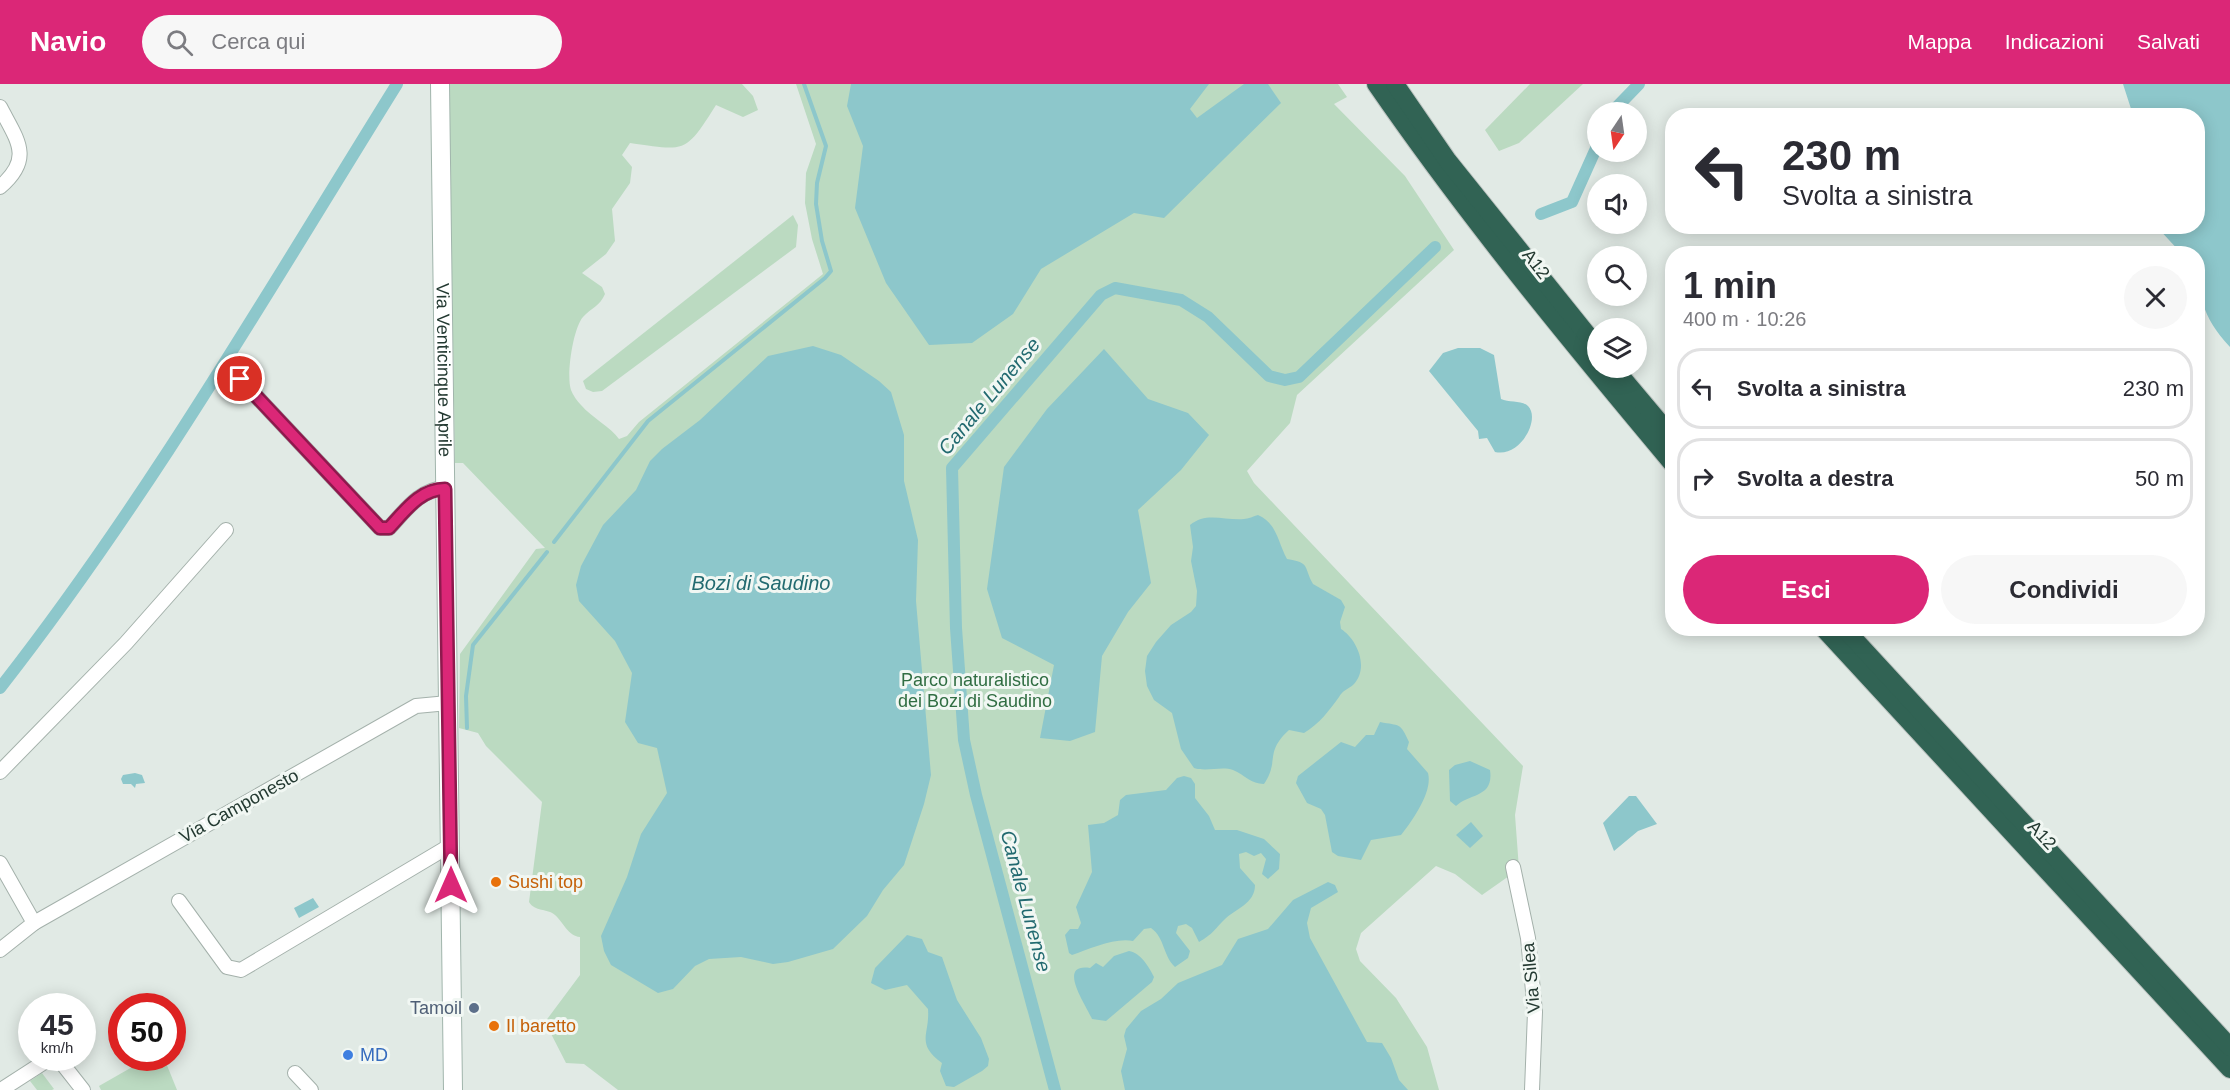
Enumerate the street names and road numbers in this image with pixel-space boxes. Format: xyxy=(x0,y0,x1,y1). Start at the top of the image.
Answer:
street label: A12 xyxy=(1518,245,1554,283)
street label: Via Venticinque Aprile xyxy=(433,283,455,457)
street label: Via Camponesto xyxy=(176,765,302,847)
street label: A12 xyxy=(2024,816,2060,854)
street label: Via Silea xyxy=(1518,941,1544,1014)

